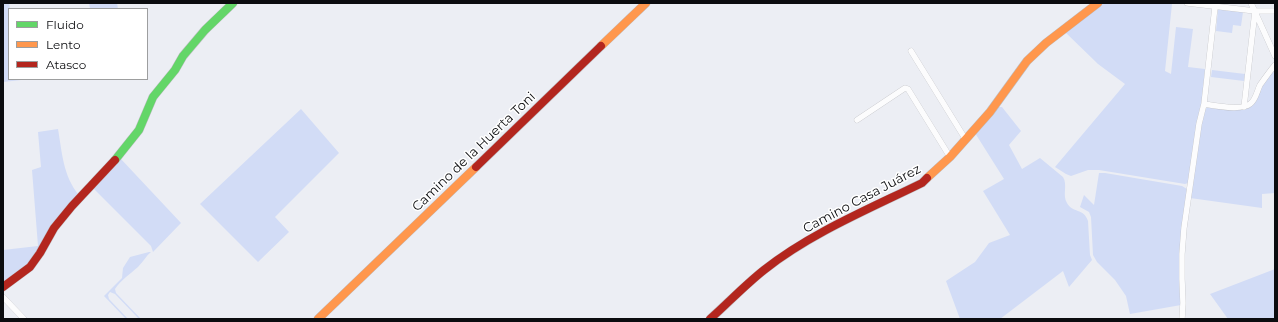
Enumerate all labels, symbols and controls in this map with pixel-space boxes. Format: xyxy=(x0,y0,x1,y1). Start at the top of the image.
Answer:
legend xyxy=(8,8,148,80)
text: Fluido xyxy=(46,17,84,32)
text: Lento xyxy=(46,37,81,52)
text: Atasco xyxy=(46,57,86,72)
street label: Camino de la Huerta Toni xyxy=(409,89,539,215)
street label: Camino Casa Juárez xyxy=(800,161,924,237)

